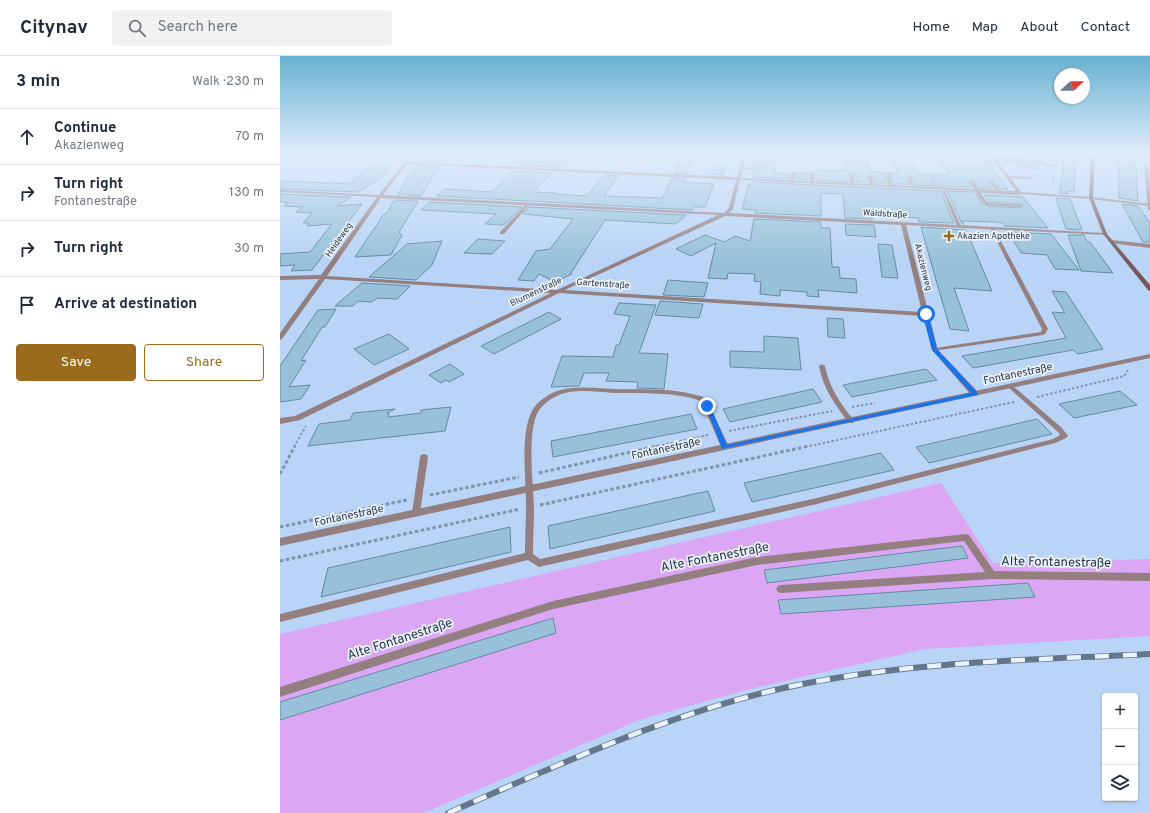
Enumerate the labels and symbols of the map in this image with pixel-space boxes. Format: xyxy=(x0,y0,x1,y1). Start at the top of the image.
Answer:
north arrow xyxy=(1054,68,1090,104)
street label: Waldstraße xyxy=(862,207,908,221)
street label: Heideweg xyxy=(323,221,355,259)
marker: Akazien Apotheke xyxy=(944,231,954,241)
place label: Akazien Apotheke xyxy=(957,231,1030,242)
street label: Akazienweg xyxy=(912,242,934,292)
street label: Blumenstraße xyxy=(508,275,564,309)
street label: Gartenstraße xyxy=(576,277,630,291)
route start xyxy=(917,305,935,323)
street label: Fontanestraße xyxy=(982,360,1054,388)
route end xyxy=(698,397,716,415)
street label: Fontanestraße xyxy=(630,435,702,463)
street label: Fontanestraße xyxy=(313,502,385,530)
street label: Alte Fontanestraße xyxy=(659,540,771,576)
street label: Alte Fontanestraße xyxy=(1001,554,1111,572)
street label: Alte Fontanestraße xyxy=(345,615,455,665)

